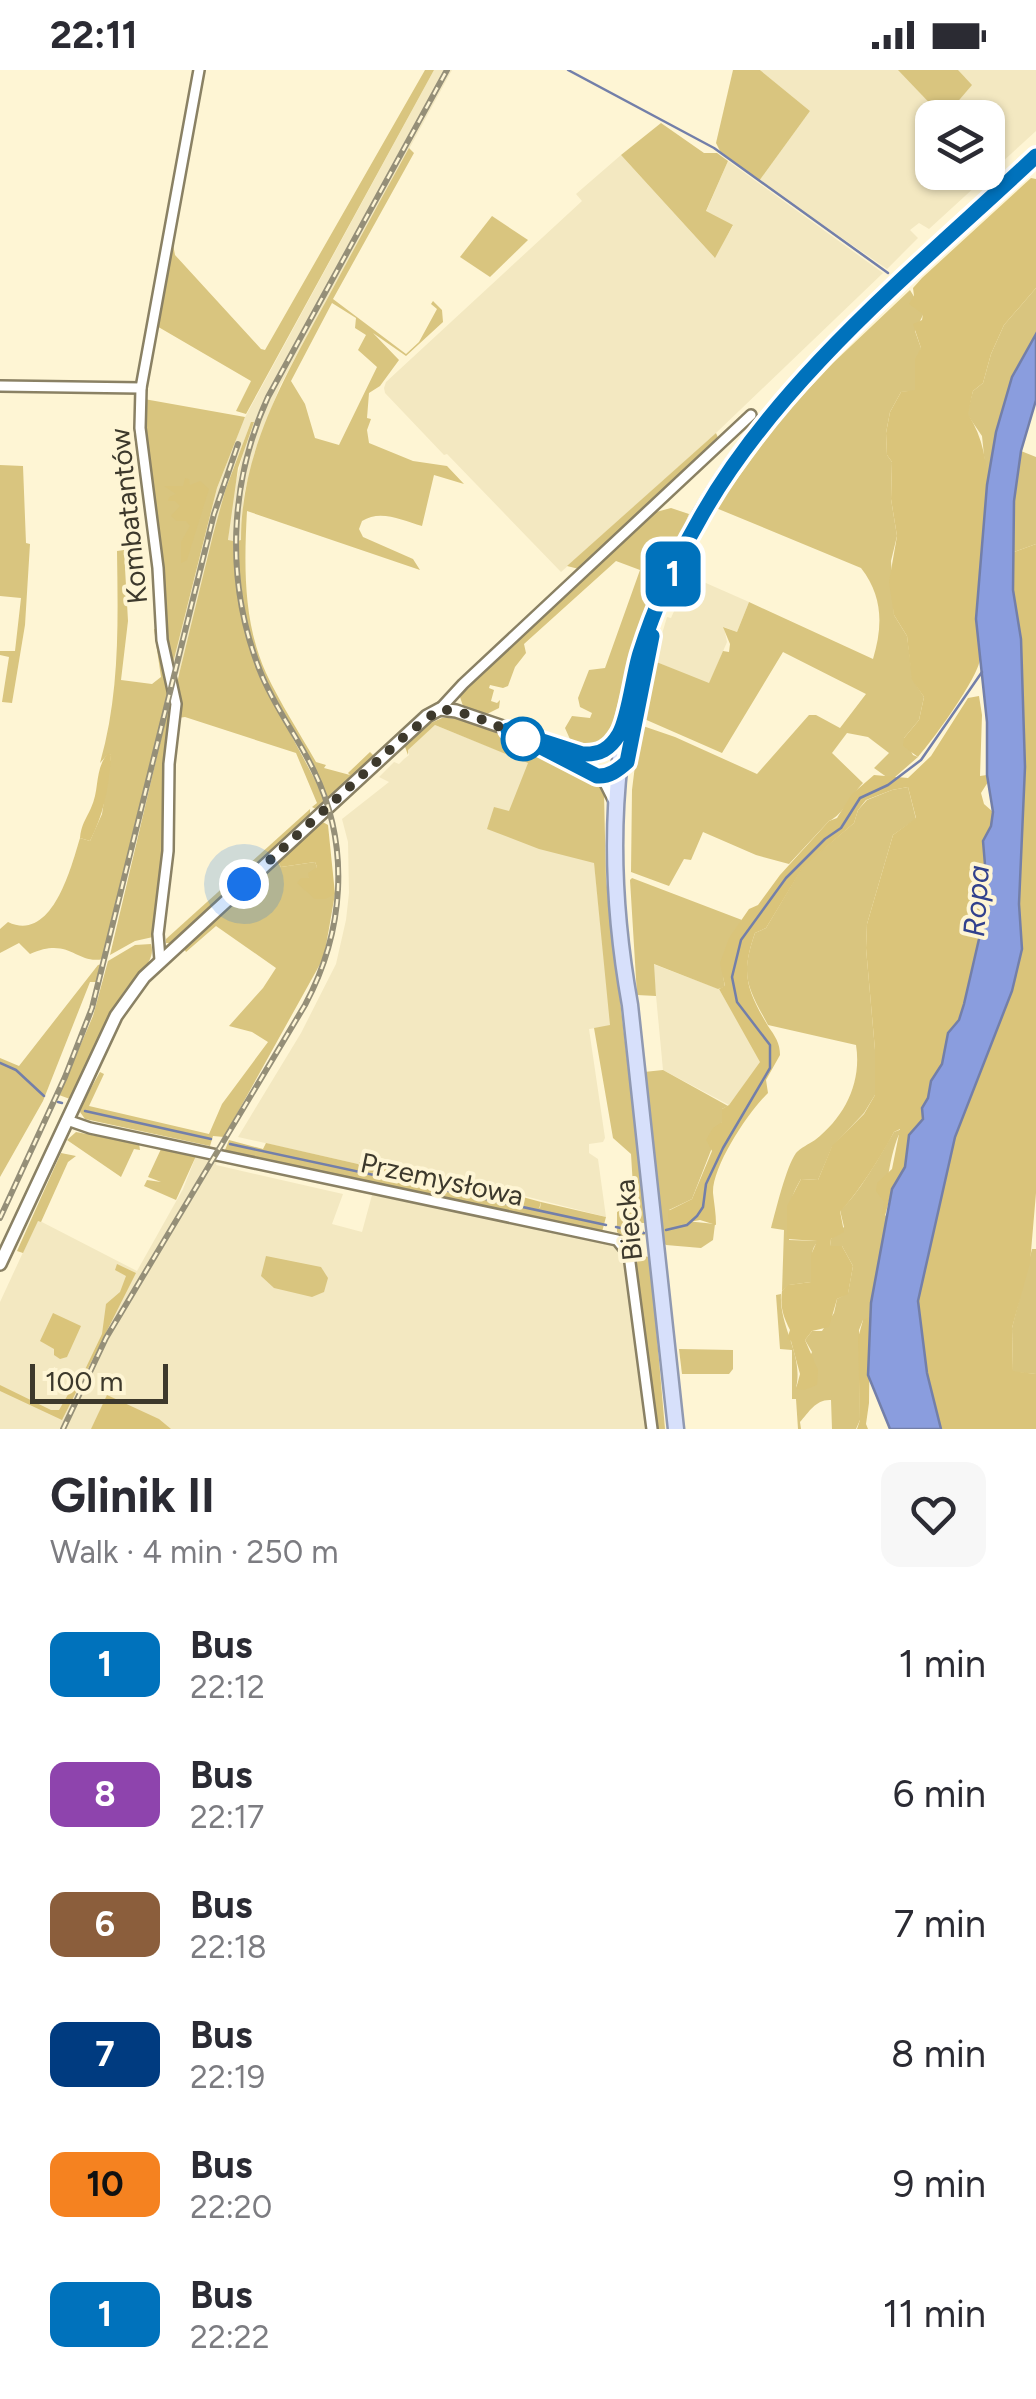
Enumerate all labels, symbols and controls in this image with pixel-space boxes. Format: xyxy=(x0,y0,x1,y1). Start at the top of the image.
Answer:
text: 22:11 xyxy=(50,12,138,58)
map controls xyxy=(915,100,1005,190)
button: layers xyxy=(915,100,1005,190)
street label: Kombatantów xyxy=(102,426,154,605)
line badge: 1 xyxy=(640,542,706,606)
text: 1 xyxy=(666,553,680,595)
unlabelled marker xyxy=(502,718,544,760)
your location xyxy=(219,859,269,909)
water label: Ropa xyxy=(955,864,997,938)
street label: Przemysłowa xyxy=(357,1145,527,1213)
street label: Biecka xyxy=(607,1178,649,1262)
scale bar xyxy=(30,1359,168,1404)
text: 100 m xyxy=(45,1364,123,1398)
button: heart xyxy=(881,1462,986,1567)
text: Glinik II xyxy=(50,1466,215,1524)
text: Walk · 4 min · 250 m xyxy=(50,1533,338,1571)
text: Bus xyxy=(190,1622,253,1668)
text: 1 min xyxy=(899,1641,986,1687)
text: 1 xyxy=(98,1643,112,1685)
text: 22:12 xyxy=(190,1668,265,1706)
text: Bus xyxy=(190,1752,253,1798)
text: 6 min xyxy=(893,1771,986,1817)
text: 8 xyxy=(94,1773,116,1815)
text: 22:17 xyxy=(190,1798,264,1836)
text: Bus xyxy=(190,1882,253,1928)
text: 7 min xyxy=(894,1901,986,1947)
text: 6 xyxy=(95,1903,115,1945)
text: 22:18 xyxy=(190,1928,267,1966)
text: Bus xyxy=(190,2012,253,2058)
text: 8 min xyxy=(891,2031,986,2077)
text: 7 xyxy=(95,2033,115,2075)
text: 22:19 xyxy=(190,2058,265,2096)
text: Bus xyxy=(190,2142,253,2188)
text: 9 min xyxy=(893,2161,986,2207)
text: 10 xyxy=(86,2163,124,2205)
text: 22:20 xyxy=(190,2188,272,2226)
text: Bus xyxy=(190,2272,253,2318)
text: 11 min xyxy=(883,2291,986,2337)
text: 1 xyxy=(98,2293,112,2335)
text: 22:22 xyxy=(190,2318,270,2356)

